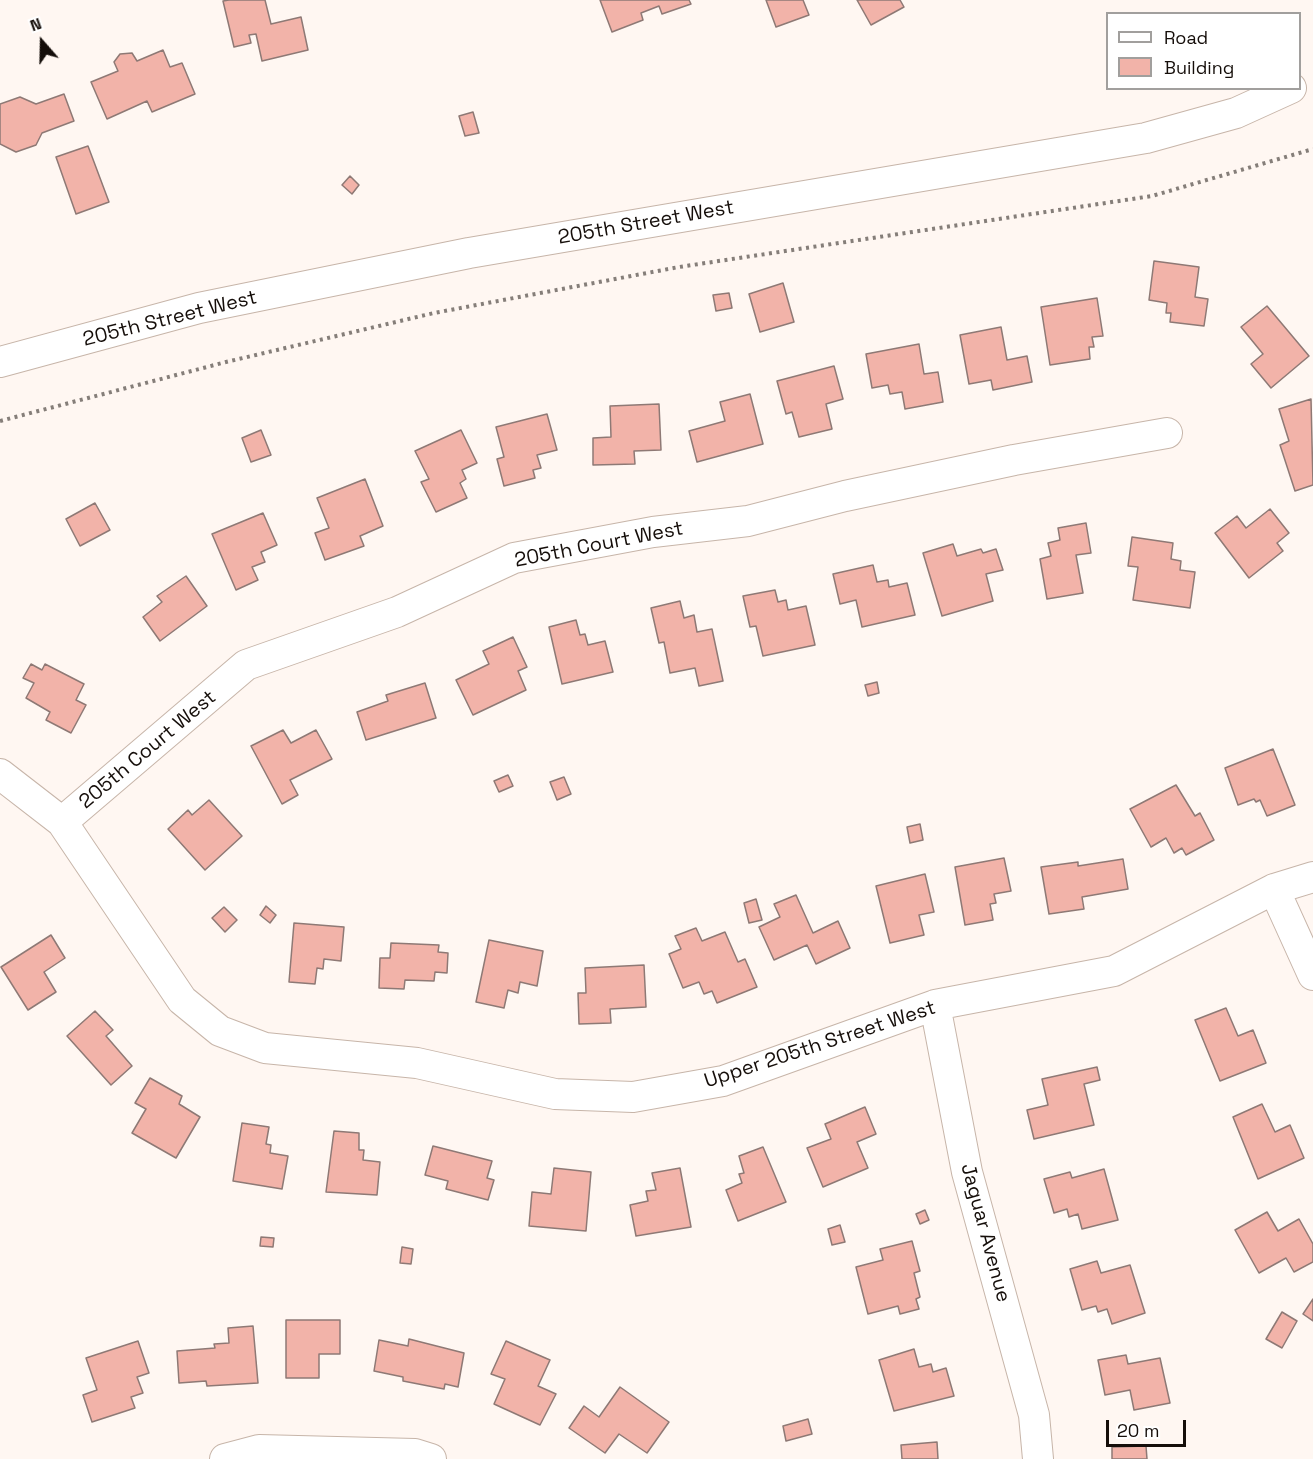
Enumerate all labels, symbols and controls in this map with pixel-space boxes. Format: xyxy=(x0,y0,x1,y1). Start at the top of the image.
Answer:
north arrow xyxy=(12,12,72,72)
legend xyxy=(1106,12,1301,90)
text: N xyxy=(27,13,44,36)
text: Road xyxy=(1164,26,1208,49)
text: Building xyxy=(1164,56,1234,79)
street label: 205th Street West xyxy=(556,196,736,250)
street label: 205th Street West xyxy=(81,286,259,352)
street label: 205th Court West xyxy=(513,517,685,573)
street label: 205th Court West xyxy=(75,686,221,814)
street label: Upper 205th Street West xyxy=(701,996,939,1094)
street label: Jaguar Avenue xyxy=(955,1161,1015,1305)
scale bar xyxy=(1109,1408,1188,1446)
text: 20 m xyxy=(1117,1419,1160,1442)

